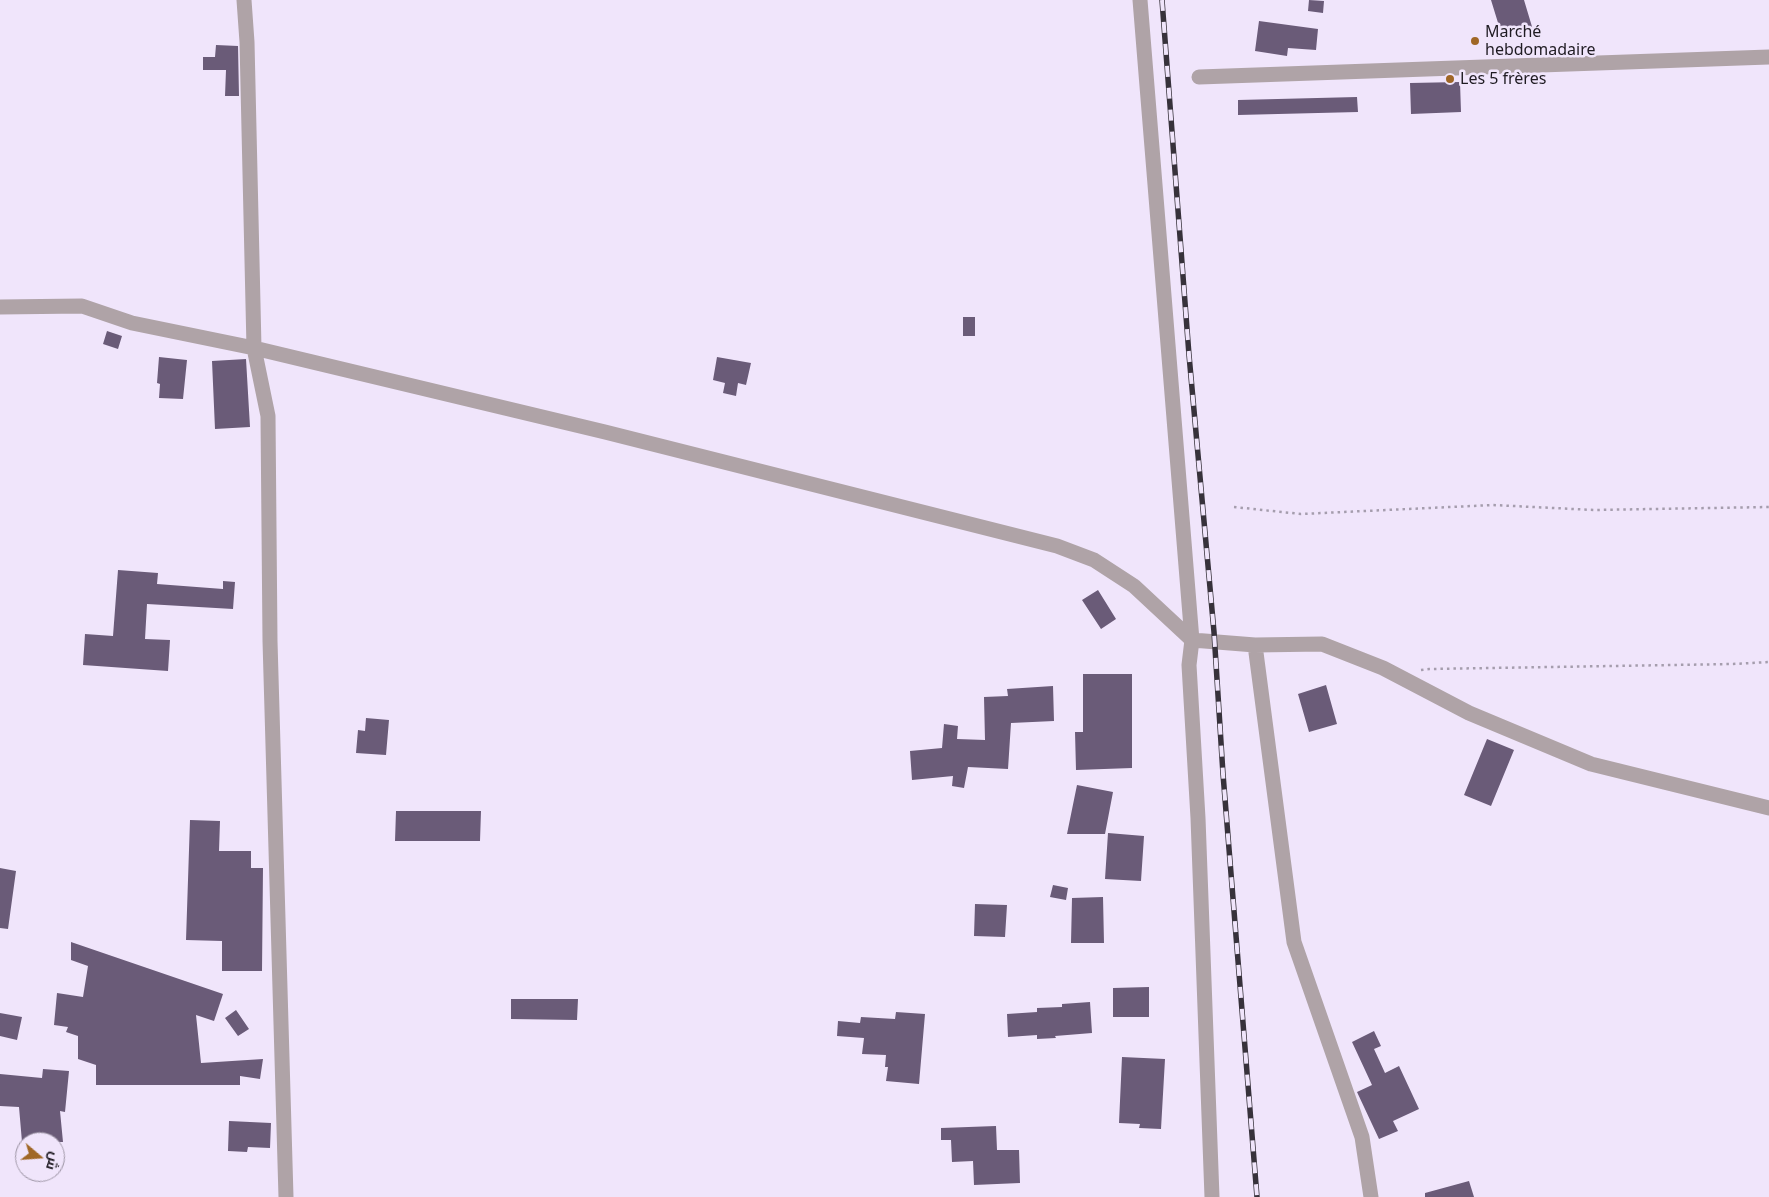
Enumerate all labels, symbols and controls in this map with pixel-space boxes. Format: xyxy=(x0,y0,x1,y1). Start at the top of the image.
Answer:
place label: Marché hebdomadaire xyxy=(1485,22,1595,60)
marker: Marché hebdomadaire xyxy=(1469,35,1481,47)
place label: Les 5 frères xyxy=(1460,69,1546,89)
marker: Les 5 frères xyxy=(1444,73,1456,85)
north arrow xyxy=(15,1132,65,1182)
text: ش xyxy=(42,1150,66,1173)

